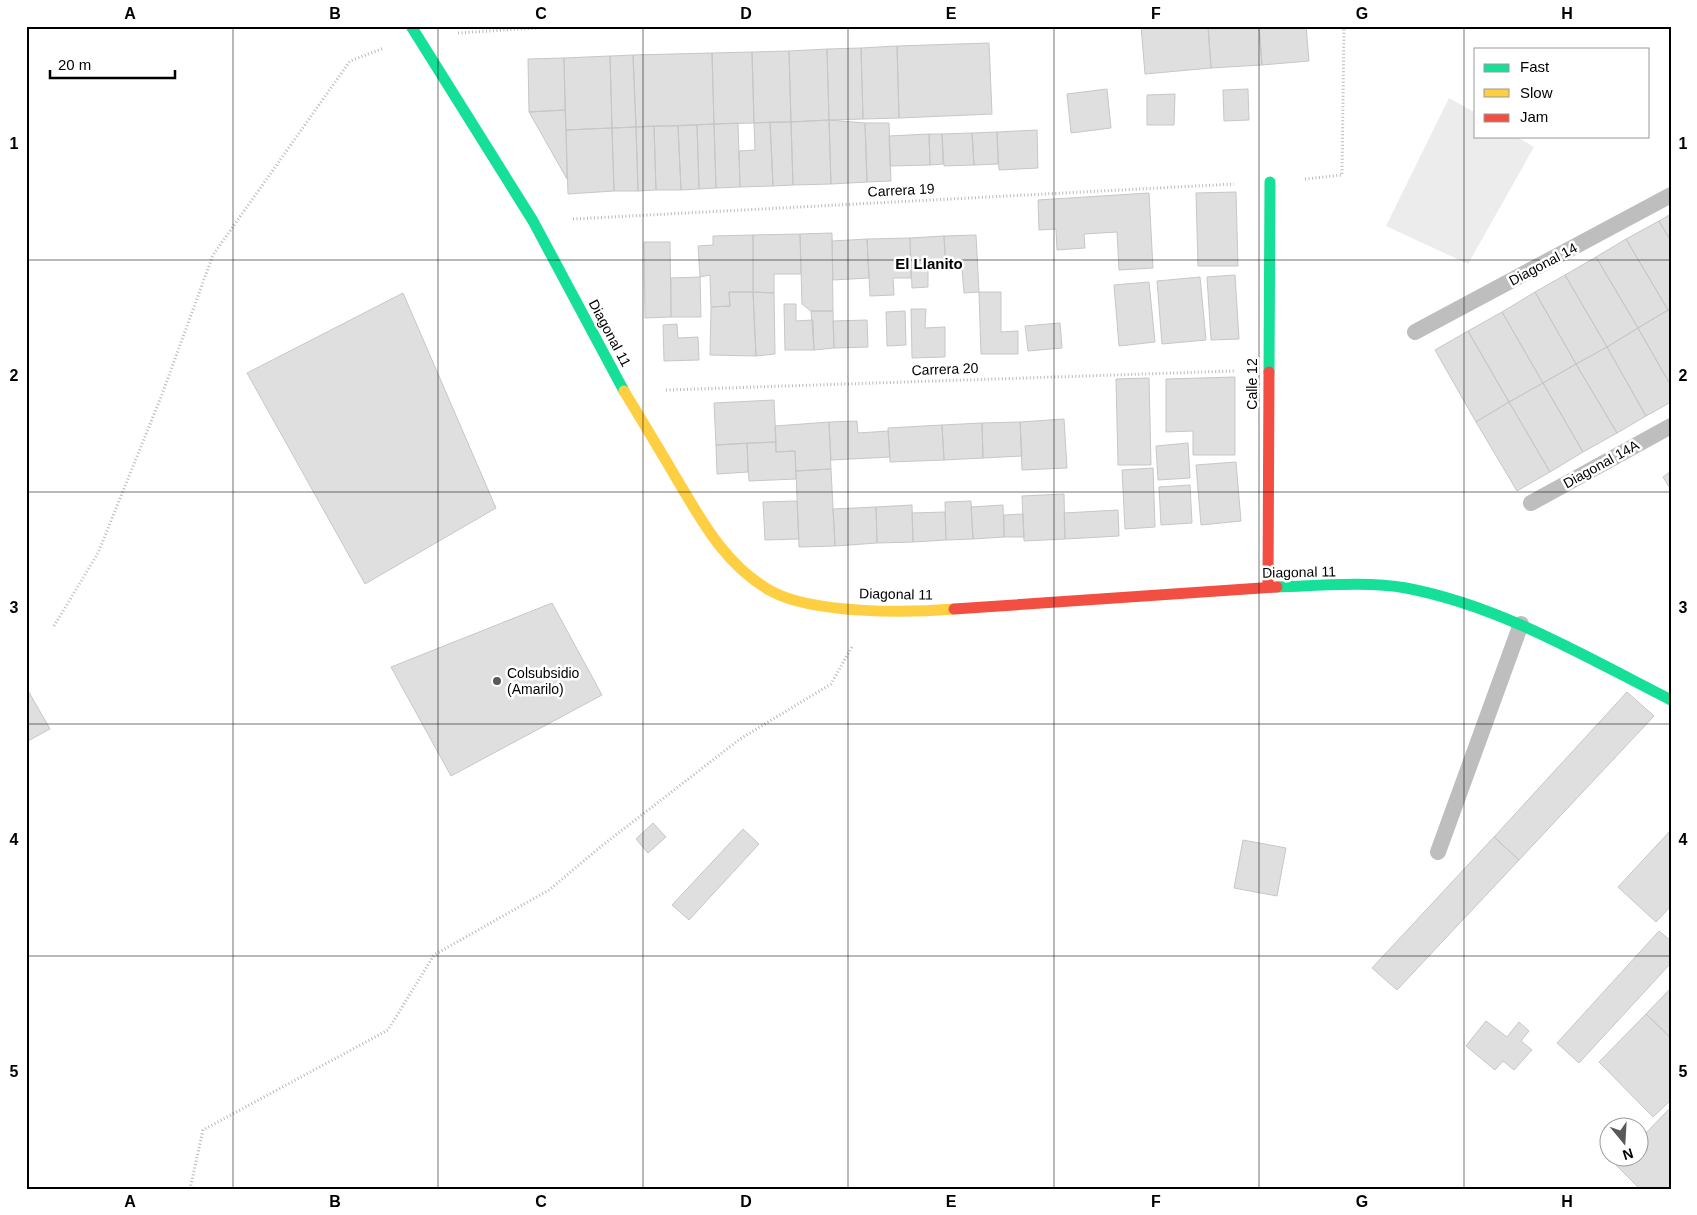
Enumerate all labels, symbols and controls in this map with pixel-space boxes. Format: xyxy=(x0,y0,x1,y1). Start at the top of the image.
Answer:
text: A xyxy=(124,5,136,22)
text: B xyxy=(329,5,341,22)
text: C xyxy=(535,5,547,22)
text: D xyxy=(740,5,752,22)
text: E xyxy=(946,5,957,22)
text: F xyxy=(1151,5,1161,22)
text: G xyxy=(1356,5,1368,22)
text: H xyxy=(1561,5,1573,22)
scale bar xyxy=(50,48,175,80)
legend xyxy=(1474,48,1650,138)
text: 20 m xyxy=(58,56,91,73)
text: Fast xyxy=(1520,58,1550,75)
text: Slow xyxy=(1520,84,1553,101)
text: Jam xyxy=(1520,108,1548,125)
text: 1 xyxy=(10,135,19,152)
text: 1 xyxy=(1679,135,1688,152)
street label: Carrera 19 xyxy=(867,180,935,200)
street label: Diagonal 14 xyxy=(1506,239,1580,289)
district label: El Llanito xyxy=(895,255,963,272)
street label: Diagonal 11 xyxy=(586,297,634,369)
street label: Calle 12 xyxy=(1244,358,1260,410)
street label: Carrera 20 xyxy=(911,360,979,378)
text: 2 xyxy=(10,367,19,384)
text: 2 xyxy=(1679,367,1688,384)
street label: Diagonal 14A xyxy=(1560,436,1642,491)
street label: Diagonal 11 xyxy=(1262,563,1336,581)
street label: Diagonal 11 xyxy=(859,585,933,603)
text: 3 xyxy=(10,599,19,616)
text: 3 xyxy=(1679,599,1688,616)
place label: Colsubsidio (Amarilo) xyxy=(507,665,580,697)
marker: Colsubsidio (Amarilo) xyxy=(491,675,503,687)
text: 4 xyxy=(10,831,19,848)
text: 4 xyxy=(1679,831,1688,848)
text: 5 xyxy=(10,1063,19,1080)
text: 5 xyxy=(1679,1063,1688,1080)
north arrow xyxy=(1600,1118,1650,1168)
text: N xyxy=(1621,1145,1635,1164)
text: A xyxy=(124,1193,136,1210)
text: B xyxy=(329,1193,341,1210)
text: C xyxy=(535,1193,547,1210)
text: D xyxy=(740,1193,752,1210)
text: E xyxy=(946,1193,957,1210)
text: F xyxy=(1151,1193,1161,1210)
text: G xyxy=(1356,1193,1368,1210)
text: H xyxy=(1561,1193,1573,1210)

